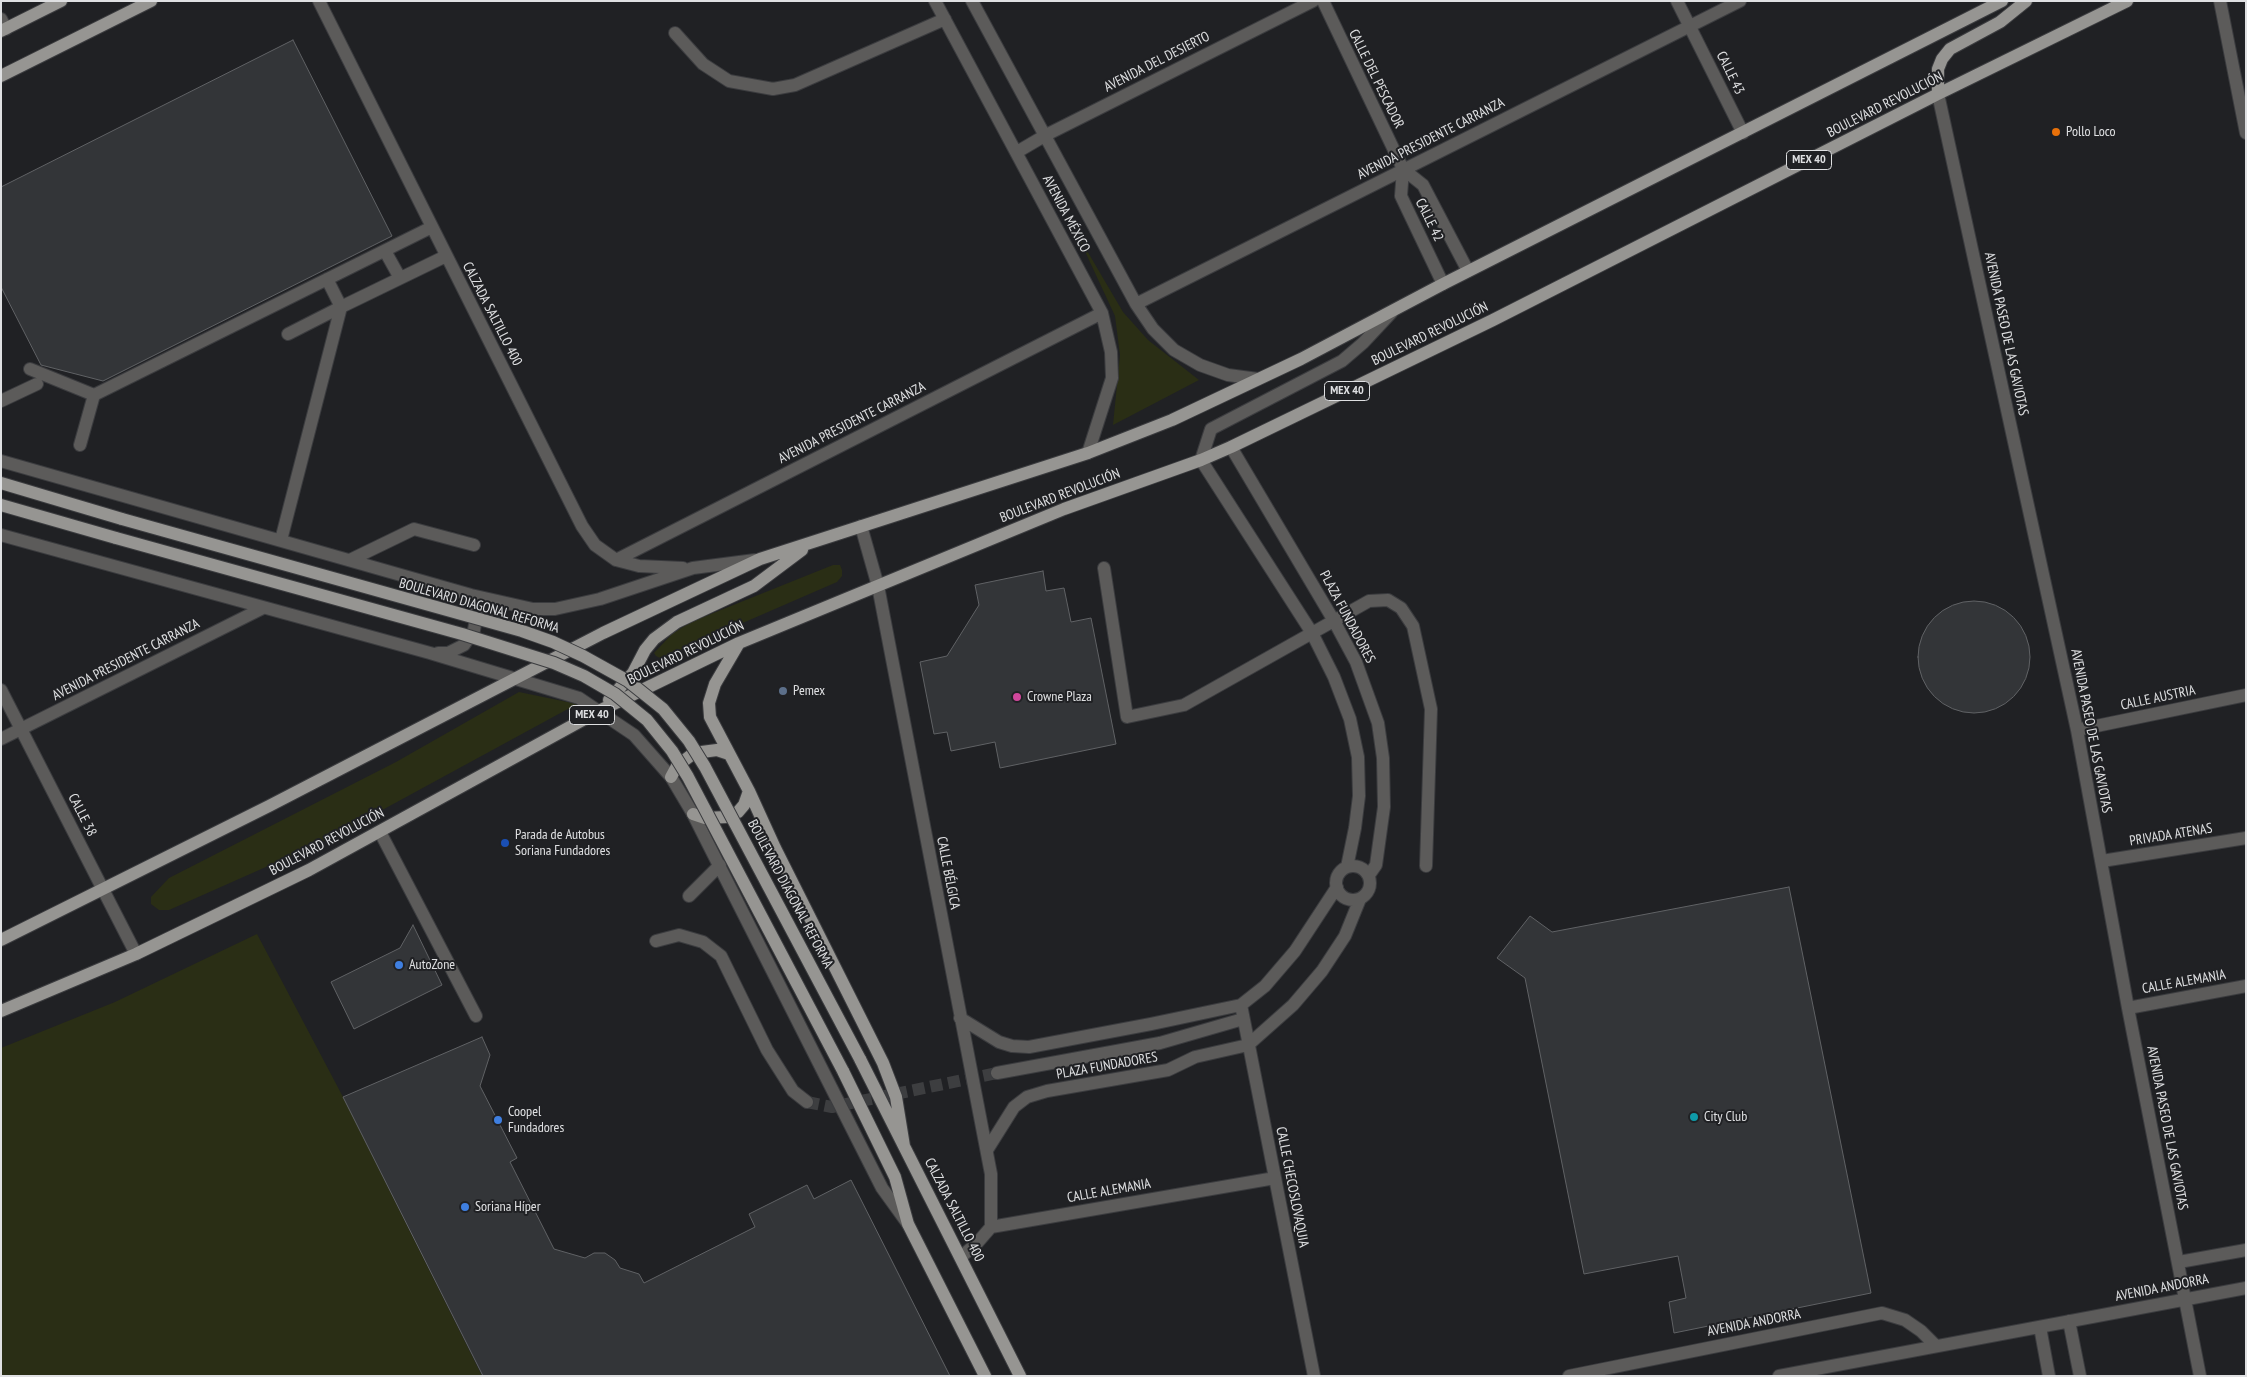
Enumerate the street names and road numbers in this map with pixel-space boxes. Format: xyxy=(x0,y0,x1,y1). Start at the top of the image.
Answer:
street label: CALLE DEL PESCADOR xyxy=(1345,27,1407,131)
street label: AVENIDA DEL DESIERTO xyxy=(1101,28,1213,96)
street label: CALLE 43 xyxy=(1712,49,1748,97)
street label: BOULEVARD REVOLUCIÓN xyxy=(1824,69,1946,141)
street label: AVENIDA PRESIDENTE CARRANZA xyxy=(1355,95,1507,183)
road number: MEX 40 xyxy=(1786,150,1832,170)
street label: AVENIDA MÉXICO xyxy=(1039,173,1093,255)
street label: CALLE 42 xyxy=(1411,196,1447,244)
street label: AVENIDA PASEO DE LAS GAVIOTAS xyxy=(1980,251,2032,417)
street label: CALZADA SALTILLO 400 xyxy=(459,259,525,369)
street label: BOULEVARD REVOLUCIÓN xyxy=(1369,298,1491,370)
street label: AVENIDA PRESIDENTE CARRANZA xyxy=(776,379,928,467)
road number: MEX 40 xyxy=(1324,382,1370,401)
street label: BOULEVARD REVOLUCIÓN xyxy=(997,465,1123,527)
street label: PLAZA FUNDADORES xyxy=(1316,568,1378,666)
street label: BOULEVARD DIAGONAL REFORMA xyxy=(397,575,561,637)
street label: AVENIDA PRESIDENTE CARRANZA xyxy=(50,616,202,704)
street label: BOULEVARD REVOLUCIÓN xyxy=(625,617,747,689)
street label: AVENIDA PASEO DE LAS GAVIOTAS xyxy=(2067,648,2115,814)
street label: CALLE AUSTRIA xyxy=(2119,682,2197,714)
road number: MEX 40 xyxy=(570,706,614,724)
street label: CALLE 38 xyxy=(64,791,100,839)
street label: BOULEVARD REVOLUCIÓN xyxy=(267,805,387,879)
street label: BOULEVARD DIAGONAL REFORMA xyxy=(744,817,836,971)
street label: PRIVADA ATENAS xyxy=(2128,820,2214,850)
street label: CALLE BÉLGICA xyxy=(933,835,963,911)
street label: CALLE ALEMANIA xyxy=(2141,966,2227,998)
street label: AVENIDA PASEO DE LAS GAVIOTAS xyxy=(2143,1045,2191,1211)
street label: PLAZA FUNDADORES xyxy=(1055,1049,1159,1083)
street label: CALLE CHECOSLOVAQUIA xyxy=(1272,1125,1312,1249)
street label: CALZADA SALTILLO 400 xyxy=(921,1155,987,1265)
street label: CALLE ALEMANIA xyxy=(1066,1175,1152,1207)
street label: AVENIDA ANDORRA xyxy=(2114,1271,2210,1305)
street label: AVENIDA ANDORRA xyxy=(1706,1306,1802,1340)

